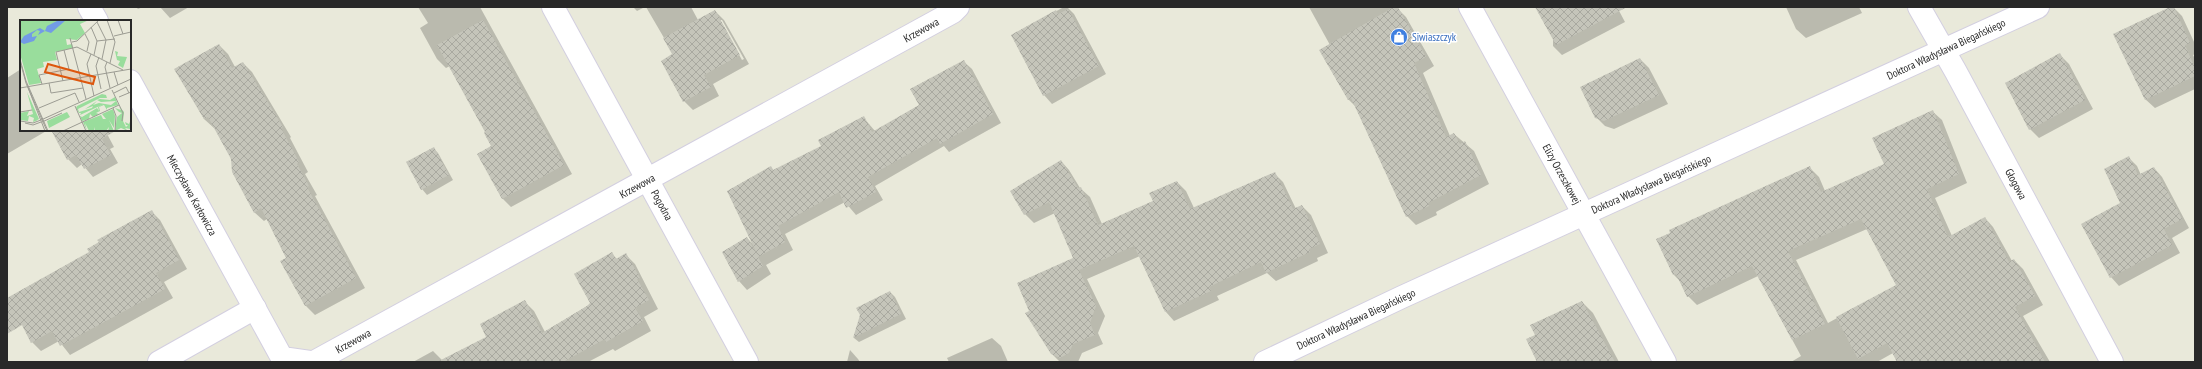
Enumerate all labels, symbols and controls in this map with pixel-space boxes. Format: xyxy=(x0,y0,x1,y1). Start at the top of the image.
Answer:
street label: Krzewowa xyxy=(901,15,941,45)
street label: Doktora Władysława Biegańskiego xyxy=(1884,15,2008,83)
inset map xyxy=(20,20,131,131)
shop icon: Siwiaszczyk xyxy=(1389,27,1409,47)
place label: Siwiaszczyk xyxy=(1412,30,1457,44)
street label: Elizy Orzeszkowej xyxy=(1540,141,1584,207)
street label: Doktora Władysława Biegańskiego xyxy=(1589,151,1713,217)
street label: Mieczysława Karłowicza xyxy=(164,152,220,238)
street label: Głogowa xyxy=(2002,166,2030,202)
street label: Krzewowa xyxy=(617,171,657,201)
street label: Pogodna xyxy=(648,187,676,223)
street label: Doktora Władysława Biegańskiego xyxy=(1294,285,1418,353)
street label: Krzewowa xyxy=(333,326,373,356)

